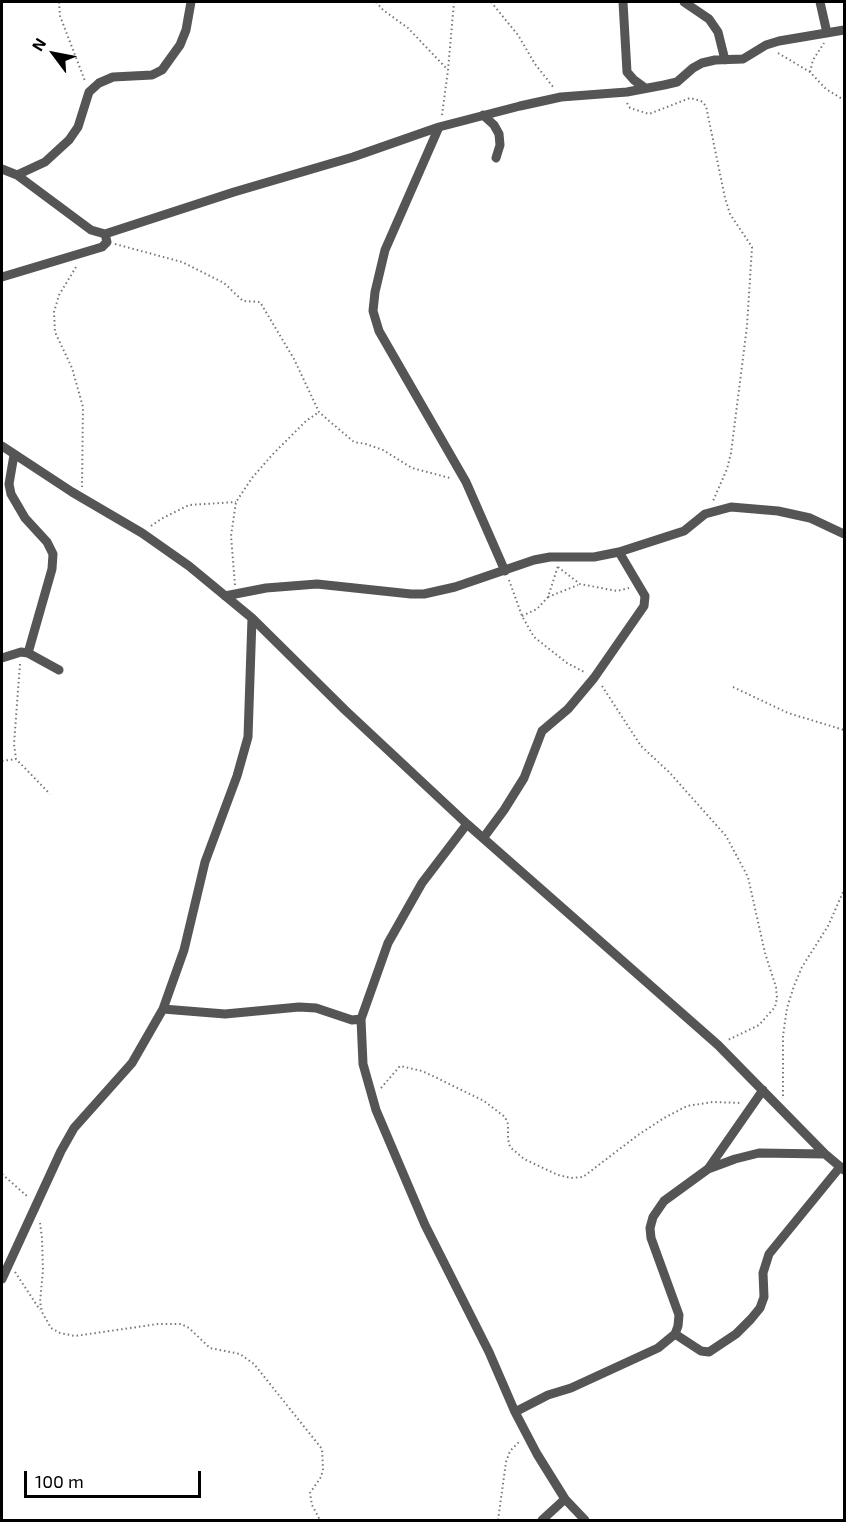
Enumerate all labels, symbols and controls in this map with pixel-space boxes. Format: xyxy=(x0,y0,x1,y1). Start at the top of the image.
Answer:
north arrow xyxy=(24,24,84,84)
text: N xyxy=(27,34,49,54)
scale bar xyxy=(27,1459,204,1497)
text: 100 m xyxy=(35,1470,84,1492)

